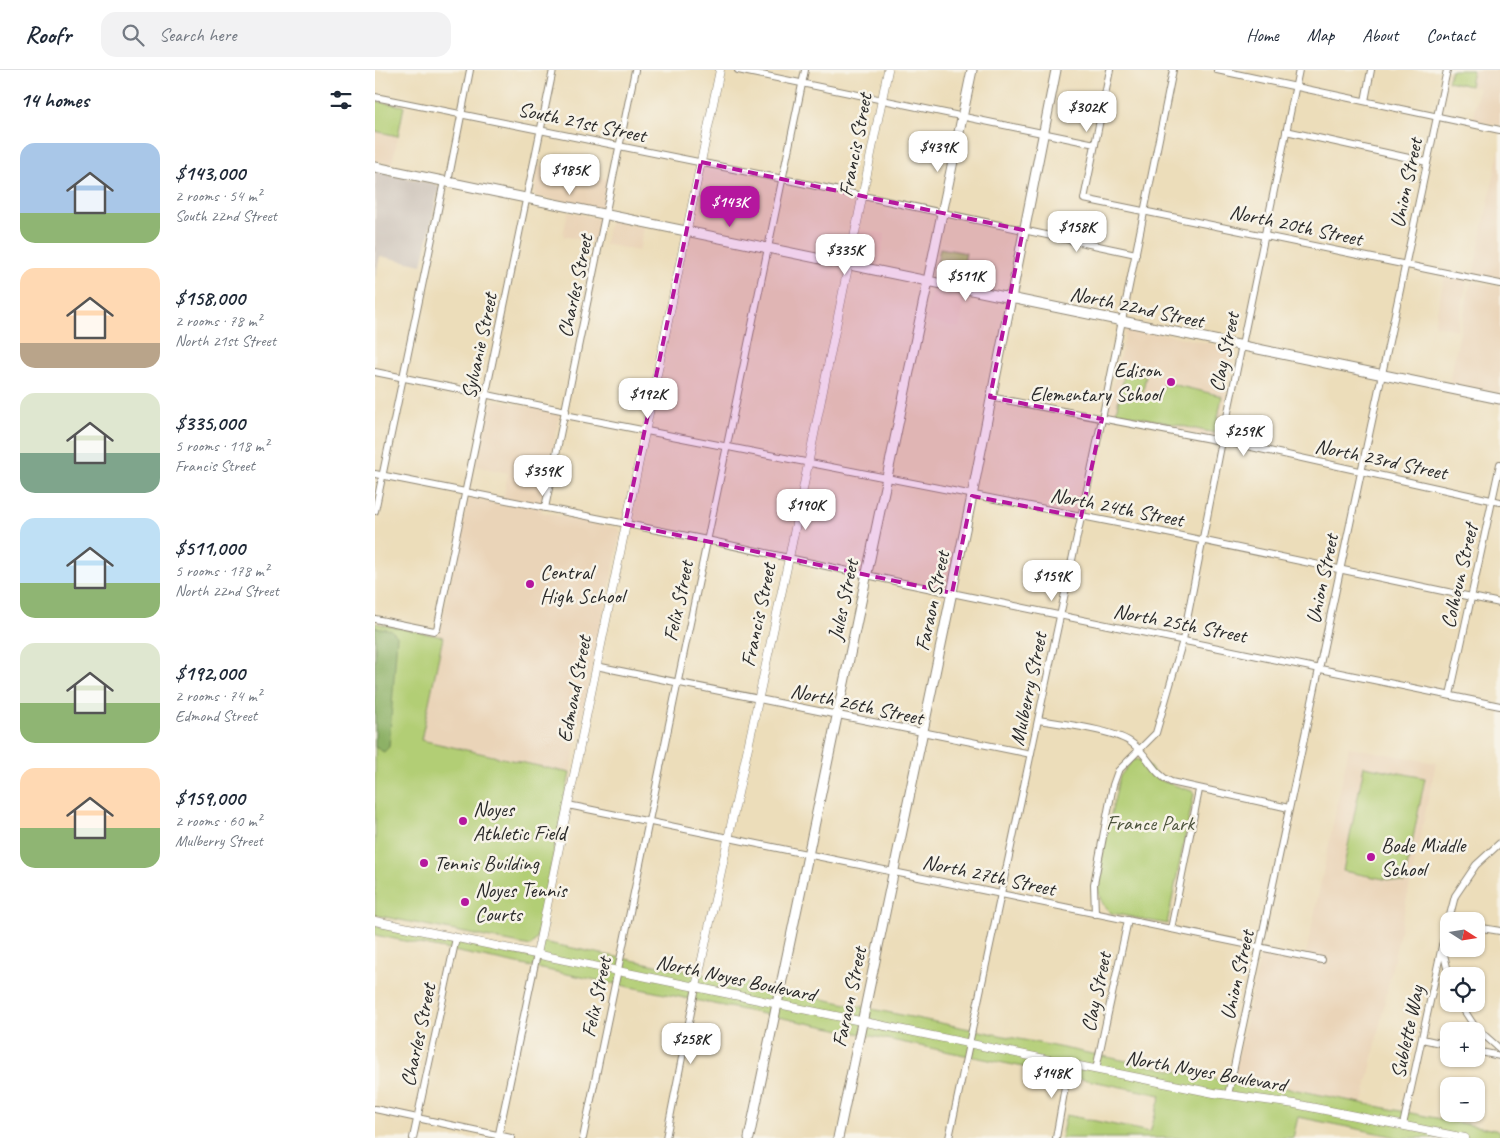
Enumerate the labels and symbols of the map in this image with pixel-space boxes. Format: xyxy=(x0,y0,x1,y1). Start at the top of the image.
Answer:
street label: Francis Street xyxy=(832,89,878,199)
pin: $302K xyxy=(1052,90,1122,133)
street label: South 21st Street xyxy=(516,96,650,149)
pin: $439K xyxy=(903,131,973,173)
street label: Union Street xyxy=(1384,134,1429,230)
pin: $185K xyxy=(535,154,605,196)
pin: $143K xyxy=(695,186,765,228)
street label: North 20th Street xyxy=(1227,198,1367,252)
pin: $158K xyxy=(1042,210,1112,253)
street label: Charles Street xyxy=(551,230,599,340)
pin: $335K xyxy=(810,234,880,276)
pin: $511K xyxy=(931,260,1001,302)
street label: North 22nd Street xyxy=(1068,280,1208,334)
street label: Sylvanie Street xyxy=(455,289,503,401)
street label: Clay Street xyxy=(1203,308,1245,394)
place label: Edison Elementary School xyxy=(1030,357,1164,407)
marker: Edison Elementary School xyxy=(1165,376,1177,388)
pin: $192K xyxy=(613,378,683,420)
pin: $259K xyxy=(1209,414,1279,457)
street label: North 23rd Street xyxy=(1313,432,1451,486)
pin: $359K xyxy=(508,454,578,497)
street label: North 24th Street xyxy=(1048,481,1188,533)
pin: $190K xyxy=(771,488,841,531)
street label: Colhoun Street xyxy=(1434,519,1484,631)
street label: Union Street xyxy=(1300,530,1345,626)
street label: Faraon Street xyxy=(909,547,956,653)
street label: Jules Street xyxy=(822,555,865,644)
street label: Felix Street xyxy=(657,557,700,643)
place label: Central High School xyxy=(540,559,628,609)
street label: Francis Street xyxy=(734,559,782,669)
pin: $159K xyxy=(1017,560,1087,602)
marker: Central High School xyxy=(524,578,536,590)
street label: North 25th Street xyxy=(1111,597,1251,649)
street label: Mulberry Street xyxy=(1003,628,1053,748)
street label: Edmond Street xyxy=(551,632,597,744)
street label: North 26th Street xyxy=(788,677,928,731)
place label: Noyes Athletic Field xyxy=(473,796,570,846)
park label: France Park xyxy=(1106,810,1195,836)
marker: Noyes Athletic Field xyxy=(457,815,469,827)
place label: Bode Middle School xyxy=(1381,832,1468,882)
street label: North 27th Street xyxy=(920,848,1060,902)
place label: Tennis Building xyxy=(434,850,540,876)
marker: Bode Middle School xyxy=(1365,851,1377,863)
marker: Tennis Building xyxy=(418,857,430,869)
place label: Noyes Tennis Courts xyxy=(475,877,568,927)
marker: Noyes Tennis Courts xyxy=(459,896,471,908)
north arrow xyxy=(1440,912,1485,958)
street label: Union Street xyxy=(1214,926,1260,1022)
street label: Faraon Street xyxy=(826,943,873,1049)
street label: North Noyes Boulevard xyxy=(654,948,821,1008)
street label: Clay Street xyxy=(1075,948,1117,1034)
street label: Felix Street xyxy=(575,953,618,1039)
street label: Charles Street xyxy=(394,979,442,1089)
street label: Sublette Way xyxy=(1384,981,1430,1081)
pin: $258K xyxy=(656,1022,726,1065)
street label: North Noyes Boulevard xyxy=(1124,1044,1291,1098)
pin: $148K xyxy=(1017,1056,1087,1099)

